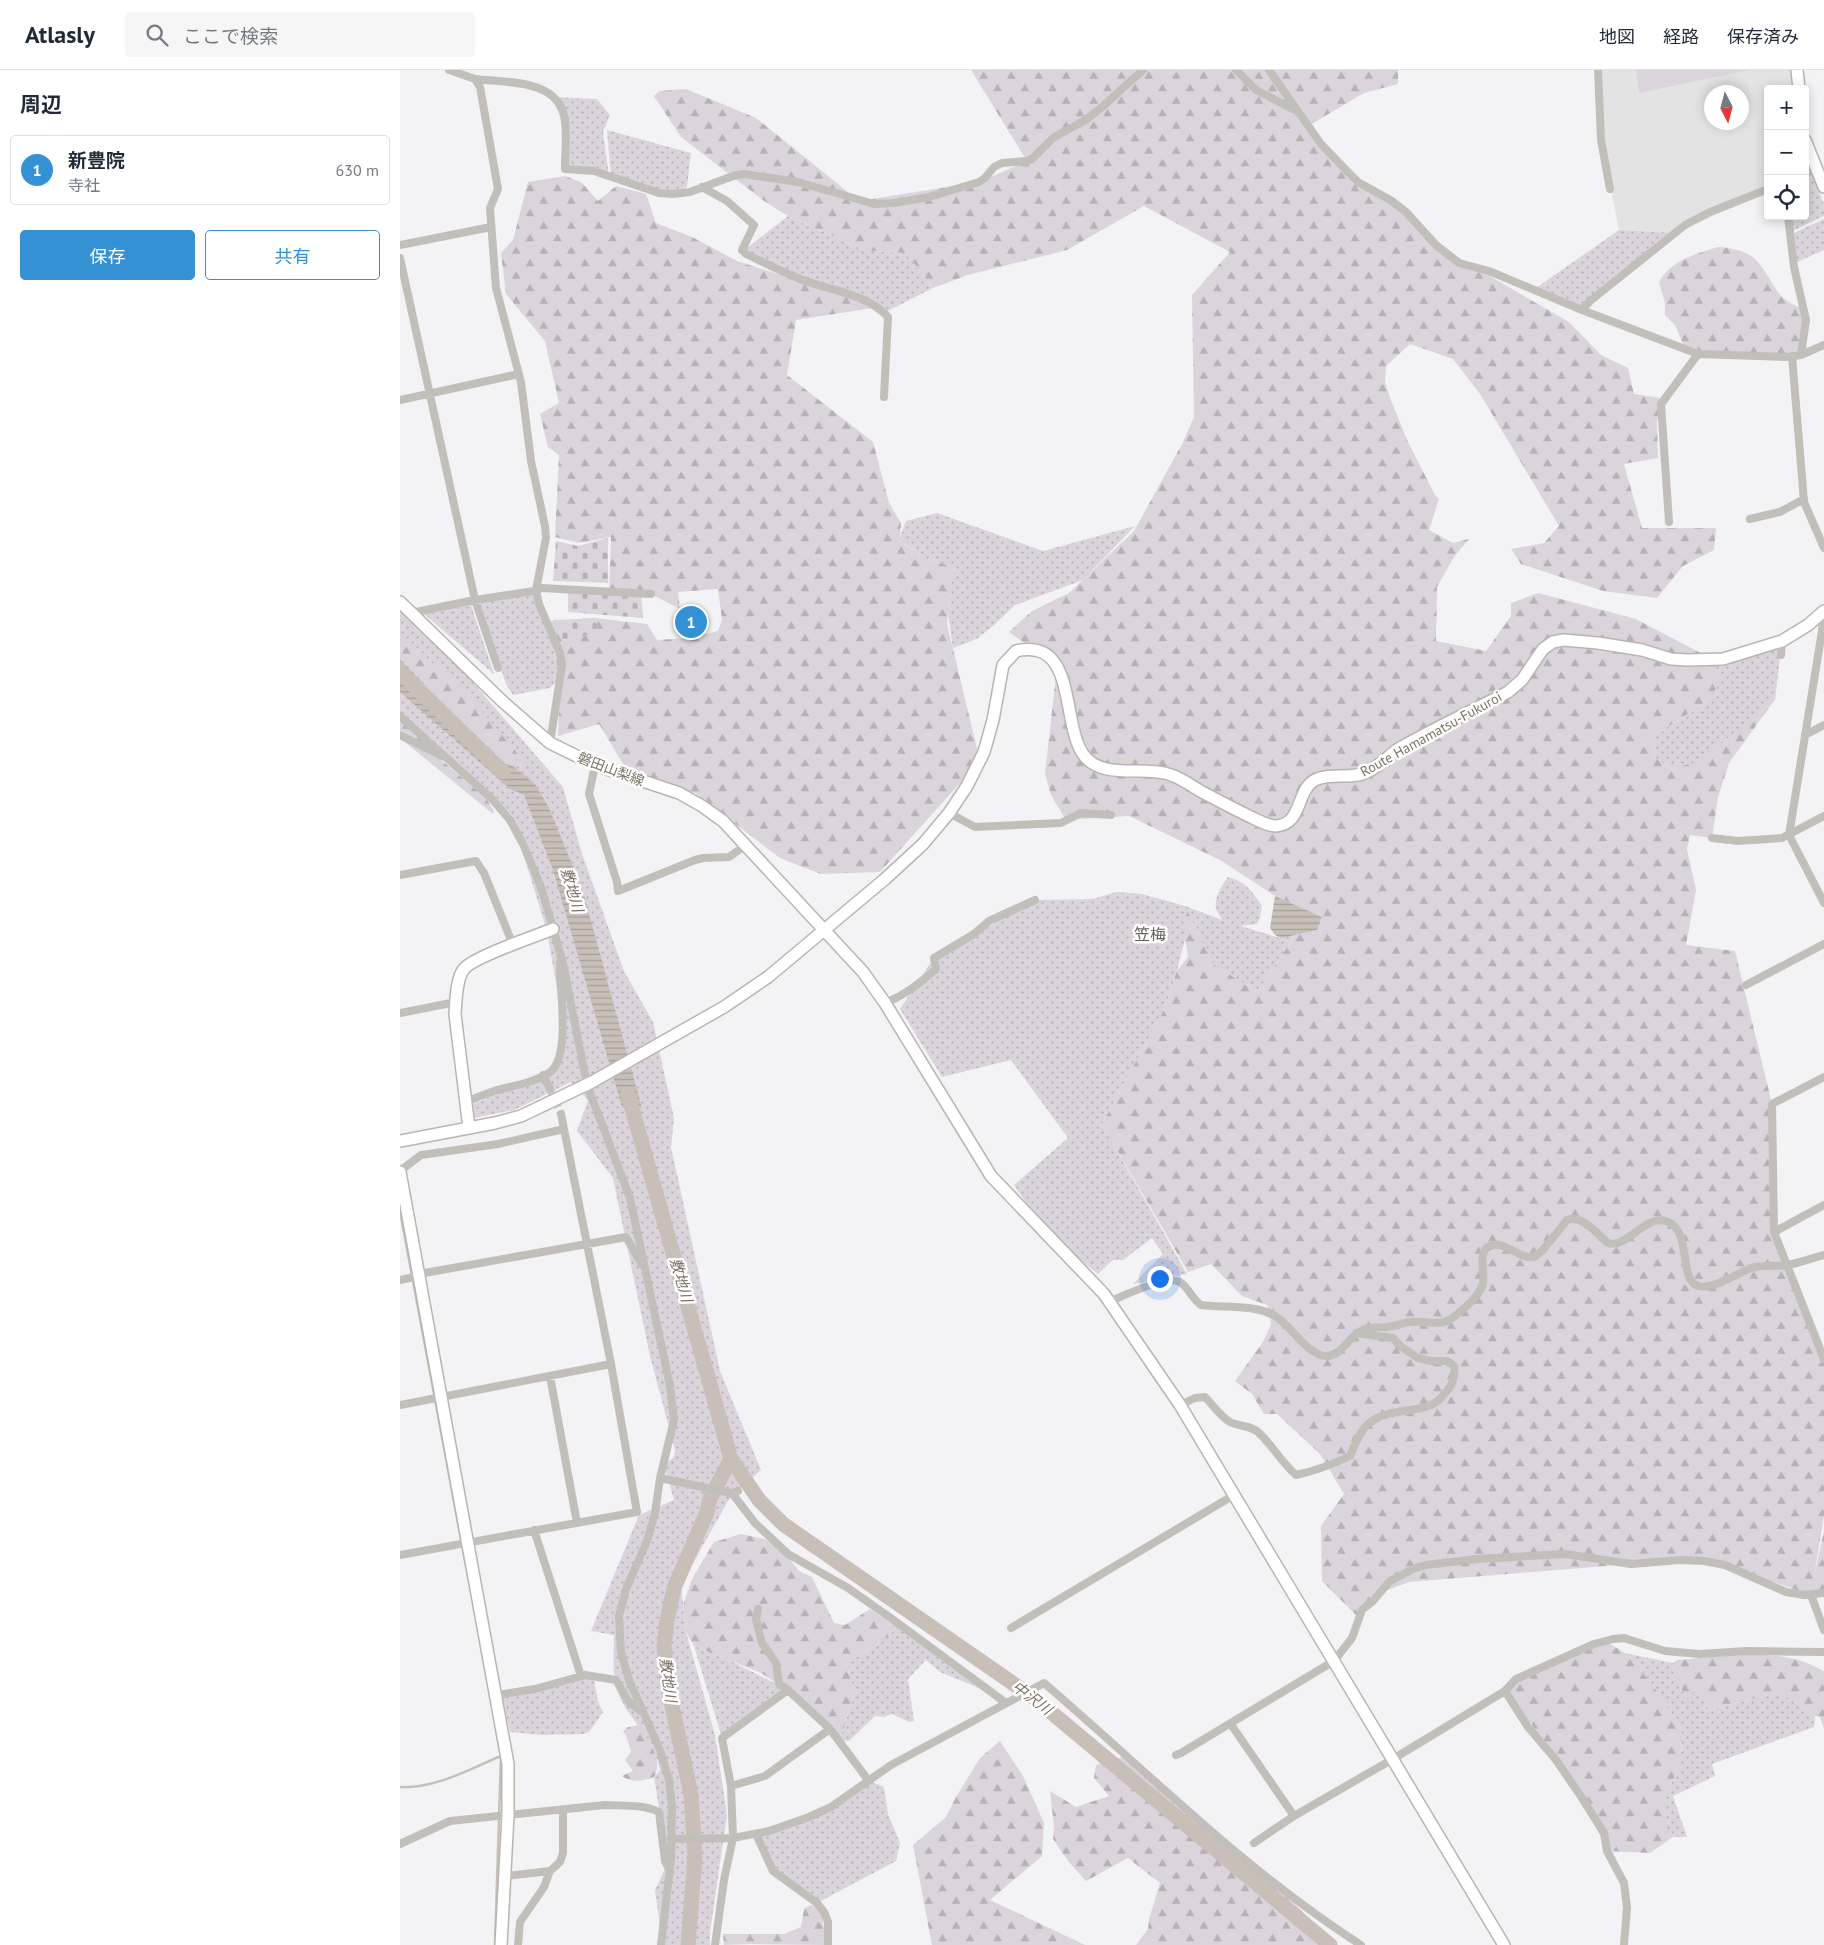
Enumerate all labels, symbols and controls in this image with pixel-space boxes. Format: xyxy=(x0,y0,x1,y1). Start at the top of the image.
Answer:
search box xyxy=(125,12,475,57)
text: Atlasly xyxy=(25,19,95,50)
icon: search xyxy=(143,21,171,49)
text: ここで検索 xyxy=(183,24,278,48)
text: 地図 xyxy=(1599,25,1635,48)
text: 経路 xyxy=(1663,25,1699,48)
text: 保存済み xyxy=(1727,25,1799,48)
north arrow xyxy=(1704,85,1749,130)
map controls xyxy=(1764,85,1809,220)
button: + xyxy=(1764,85,1809,130)
text: 周辺 xyxy=(20,91,62,118)
button: − xyxy=(1764,130,1809,175)
text: 新豊院 xyxy=(68,148,125,172)
text: 1 xyxy=(32,160,42,180)
text: 630 m xyxy=(336,160,379,180)
text: 寺社 xyxy=(68,175,100,195)
button: locate xyxy=(1764,175,1809,220)
button: 保存 xyxy=(20,230,195,280)
button: 共有 xyxy=(205,230,380,280)
pin: 1 xyxy=(675,603,707,641)
street label: Route Hamamatsu-Fukuroi xyxy=(1357,687,1505,781)
street label: 磐田山梨線 xyxy=(575,748,647,790)
water label: 敷地川 xyxy=(557,866,588,916)
district label: 笠梅 xyxy=(1134,924,1166,944)
water label: 敷地川 xyxy=(666,1256,697,1306)
your location xyxy=(1147,1266,1173,1292)
water label: 敷地川 xyxy=(656,1656,681,1706)
water label: 中沢川 xyxy=(1009,1676,1058,1720)

